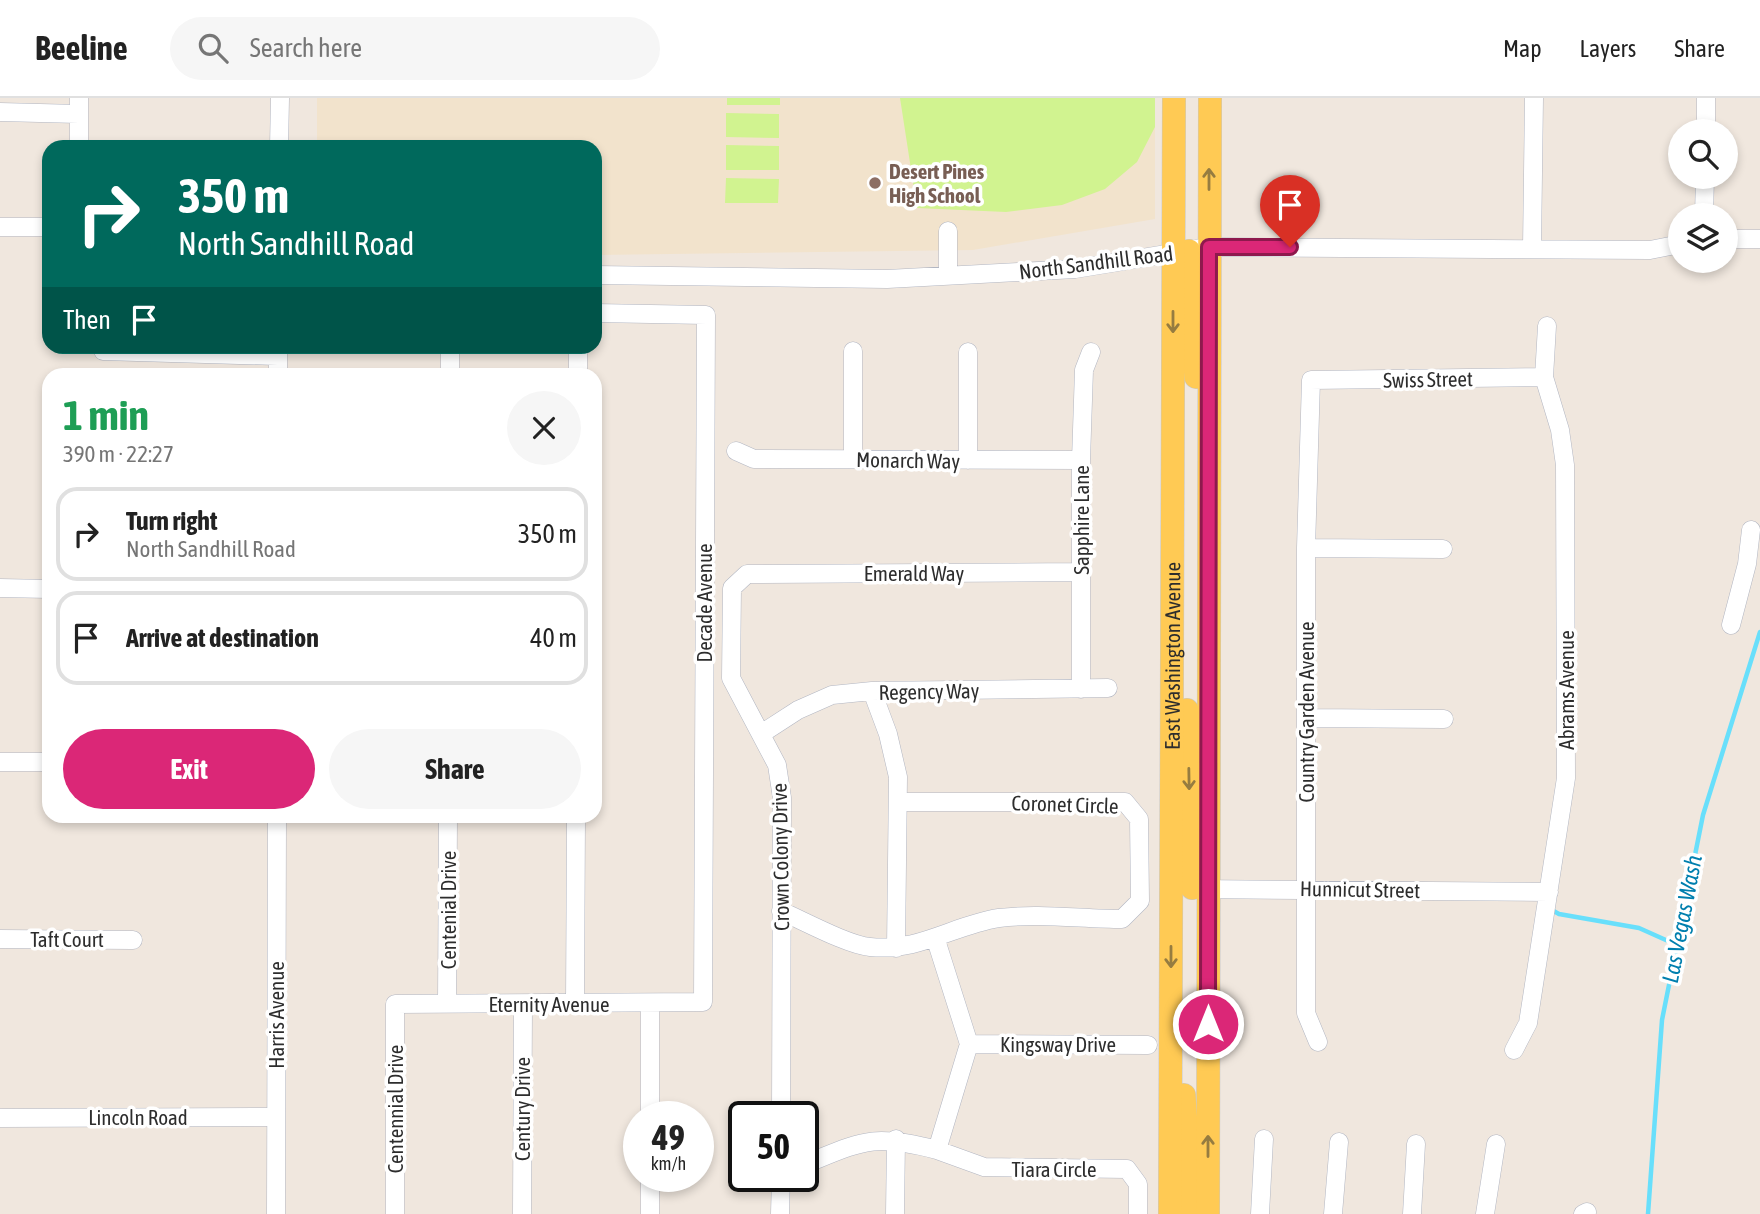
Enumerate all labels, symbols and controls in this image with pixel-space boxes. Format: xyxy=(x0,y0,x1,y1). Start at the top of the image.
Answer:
search box xyxy=(170,17,660,80)
text: Beeline xyxy=(35,29,128,67)
icon: search xyxy=(194,29,232,67)
text: Search here xyxy=(250,33,362,63)
text: Map xyxy=(1503,35,1542,62)
text: Layers xyxy=(1580,35,1636,62)
text: Share xyxy=(1674,35,1725,62)
map controls xyxy=(1668,119,1738,273)
button: search xyxy=(1668,119,1738,189)
place label: Desert Pines High School xyxy=(889,159,985,207)
text: 350 m xyxy=(178,167,289,223)
icon: right xyxy=(63,168,154,259)
one-way arrow xyxy=(1202,168,1216,191)
marker: Desert Pines High School xyxy=(867,175,883,191)
pin xyxy=(1260,175,1320,247)
icon: arrive xyxy=(1271,186,1309,224)
button: layers xyxy=(1668,203,1738,273)
text: North Sandhill Road xyxy=(178,225,414,262)
street label: North Sandhill Road xyxy=(1018,241,1174,283)
icon: arrive xyxy=(125,301,163,339)
text: Then xyxy=(63,305,111,335)
one-way arrow xyxy=(1166,310,1180,333)
street label: Swiss Street xyxy=(1383,366,1473,392)
text: 1 min xyxy=(63,391,149,439)
button: close xyxy=(507,391,581,465)
text: 390 m · 22:27 xyxy=(63,441,174,467)
street label: Monarch Way xyxy=(856,447,961,473)
street label: Sapphire Lane xyxy=(1069,465,1093,575)
text: Turn right xyxy=(126,506,217,536)
icon: right xyxy=(67,515,105,553)
text: 350 m xyxy=(518,519,577,549)
text: North Sandhill Road xyxy=(126,536,296,562)
street label: Decade Avenue xyxy=(692,543,716,663)
street label: Emerald Way xyxy=(864,561,965,585)
street label: East Washington Avenue xyxy=(1160,562,1184,750)
icon: arrive xyxy=(67,619,105,657)
street label: Country Garden Avenue xyxy=(1294,621,1318,803)
text: Arrive at destination xyxy=(126,623,319,653)
text: 40 m xyxy=(530,623,577,653)
street label: Abrams Avenue xyxy=(1554,630,1578,750)
street label: Regency Way xyxy=(878,678,980,704)
button: Exit xyxy=(63,729,315,809)
button: Share xyxy=(329,729,581,809)
one-way arrow xyxy=(1182,767,1196,790)
street label: Crown Colony Drive xyxy=(767,783,793,931)
street label: Coronet Circle xyxy=(1011,790,1119,818)
street label: Centenial Drive xyxy=(436,851,460,969)
water label: Las Vegas Wash xyxy=(1657,853,1707,985)
street label: Hunnicut Street xyxy=(1300,876,1420,902)
street label: Taft Court xyxy=(30,927,104,951)
one-way arrow xyxy=(1164,945,1178,968)
street label: Harris Avenue xyxy=(264,961,288,1069)
position arrow xyxy=(1171,987,1245,1061)
street label: Eternity Avenue xyxy=(488,992,610,1016)
street label: Kingsway Drive xyxy=(1000,1032,1116,1056)
street label: Centennial Drive xyxy=(383,1045,407,1173)
street label: Century Drive xyxy=(510,1057,534,1161)
speed limit sign: 50 xyxy=(728,1101,819,1192)
street label: Lincoln Road xyxy=(88,1105,188,1129)
text: 49 xyxy=(652,1117,685,1157)
one-way arrow xyxy=(1201,1135,1215,1158)
text: km/h xyxy=(651,1153,686,1174)
street label: Tiara Circle xyxy=(1012,1157,1096,1181)

